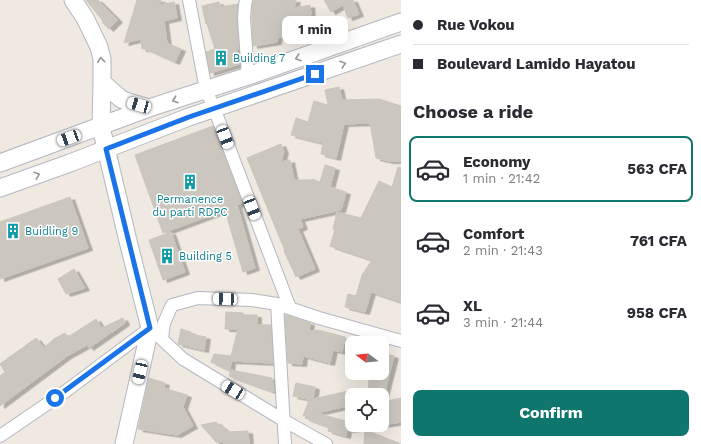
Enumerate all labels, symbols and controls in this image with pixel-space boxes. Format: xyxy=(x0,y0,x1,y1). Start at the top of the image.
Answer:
callout: 1 min xyxy=(282,16,348,44)
text: Rue Vokou xyxy=(437,16,515,34)
text: 1 min xyxy=(298,22,332,37)
building icon: Building 7 xyxy=(212,49,230,67)
place label: Building 7 xyxy=(233,52,285,65)
one-way arrow xyxy=(295,54,302,62)
text: Boulevard Lamido Hayatou xyxy=(437,55,636,73)
one-way arrow xyxy=(97,57,106,63)
one-way arrow xyxy=(340,60,347,69)
route end xyxy=(306,65,324,83)
one-way arrow xyxy=(172,95,179,104)
car xyxy=(126,96,152,114)
text: Choose a ride xyxy=(413,101,533,122)
car xyxy=(215,124,235,150)
car xyxy=(56,128,82,148)
icon: car xyxy=(415,151,451,187)
text: Economy xyxy=(463,153,530,171)
text: 563 CFA xyxy=(627,160,687,178)
one-way arrow xyxy=(33,171,40,180)
text: 1 min · 21:42 xyxy=(463,171,540,186)
building icon: Permanence du parti RDPC xyxy=(181,173,199,191)
place label: Permanence du parti RDPC xyxy=(152,193,228,219)
car xyxy=(242,195,262,221)
building icon: Buidling 9 xyxy=(4,222,22,240)
icon: car xyxy=(415,223,451,259)
place label: Buidling 9 xyxy=(25,225,78,238)
text: Comfort xyxy=(463,225,524,243)
text: 761 CFA xyxy=(630,232,687,250)
text: 2 min · 21:43 xyxy=(463,243,543,258)
building icon: Building 5 xyxy=(158,247,176,265)
place label: Building 5 xyxy=(179,250,232,263)
car xyxy=(213,293,237,305)
icon: car xyxy=(415,295,451,331)
text: XL xyxy=(463,297,482,315)
text: 958 CFA xyxy=(627,304,687,322)
text: 3 min · 21:44 xyxy=(463,315,543,330)
north arrow xyxy=(345,336,389,380)
map controls xyxy=(345,336,389,432)
car xyxy=(131,359,149,385)
car xyxy=(220,379,246,401)
button: locate xyxy=(345,388,389,432)
route start xyxy=(46,389,64,407)
button: Confirm xyxy=(413,390,689,436)

